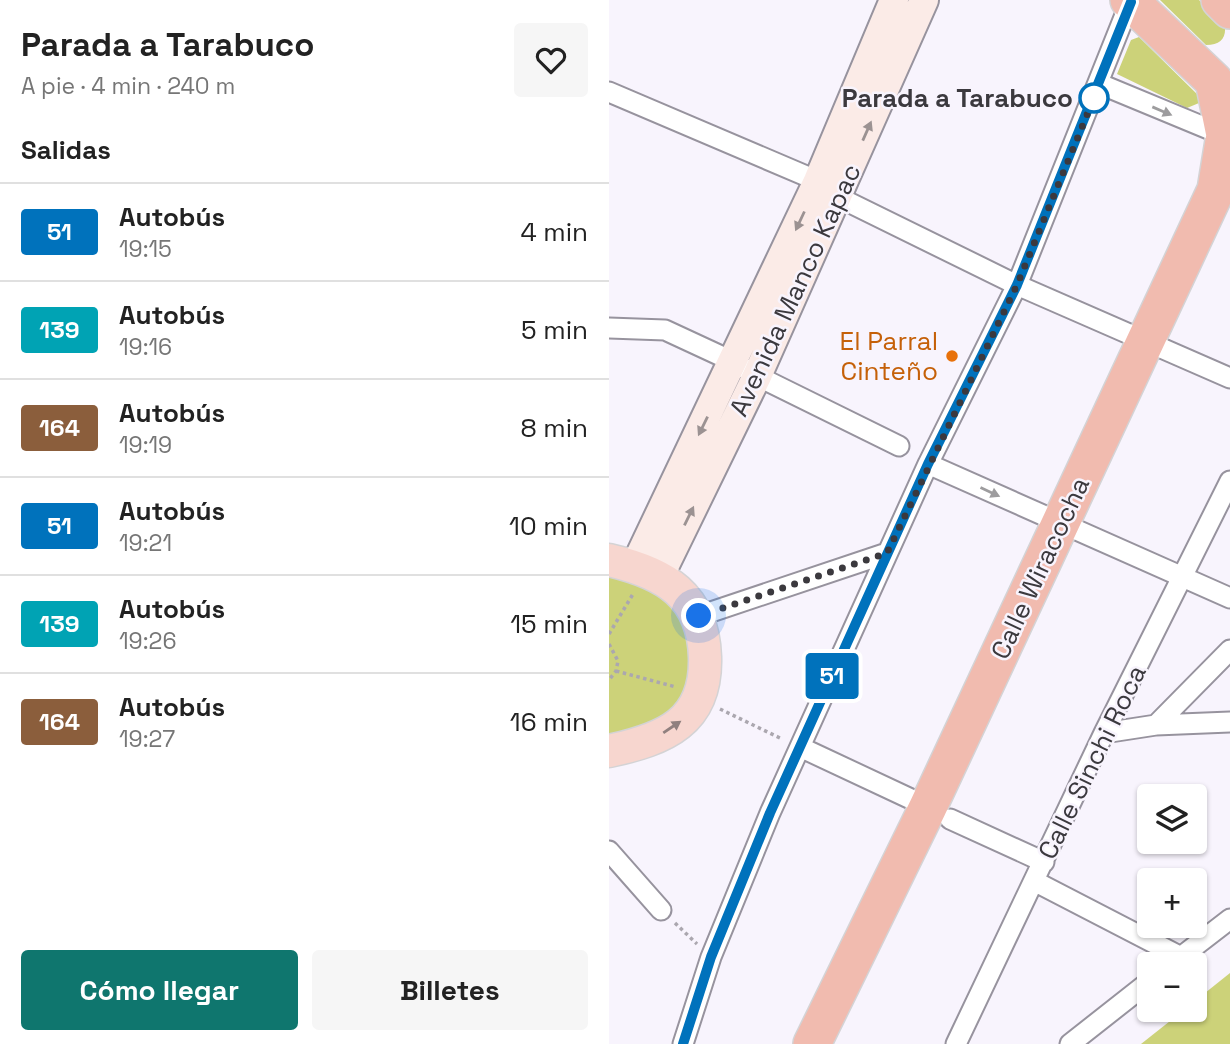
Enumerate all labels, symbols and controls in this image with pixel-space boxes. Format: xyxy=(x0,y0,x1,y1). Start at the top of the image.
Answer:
button: heart xyxy=(514,23,588,97)
text: Parada a Tarabuco xyxy=(21,24,314,66)
text: A pie · 4 min · 240 m xyxy=(21,71,235,101)
place label: Parada a Tarabuco xyxy=(842,81,1073,115)
marker: Parada a Tarabuco xyxy=(1079,83,1109,113)
one-way arrow xyxy=(1152,106,1173,117)
one-way arrow xyxy=(862,121,873,142)
text: Salidas xyxy=(21,133,111,167)
street label: Avenida Manco Kapac xyxy=(722,158,868,422)
text: Autobús xyxy=(119,200,225,234)
one-way arrow xyxy=(794,211,806,231)
text: 4 min xyxy=(520,215,588,249)
text: 51 xyxy=(47,216,72,247)
text: 19:15 xyxy=(119,234,172,264)
text: Autobús xyxy=(119,298,225,332)
text: 5 min xyxy=(521,313,588,347)
text: 139 xyxy=(39,314,80,345)
place label: El Parral Cinteño xyxy=(840,324,938,388)
text: 19:16 xyxy=(119,332,172,362)
marker: El Parral Cinteño xyxy=(944,348,960,364)
text: Autobús xyxy=(119,396,225,430)
text: 8 min xyxy=(520,411,588,445)
text: 164 xyxy=(39,412,80,443)
one-way arrow xyxy=(697,416,709,436)
text: 19:19 xyxy=(119,430,172,460)
street label: Calle Wiracocha xyxy=(983,471,1097,665)
one-way arrow xyxy=(980,486,1000,498)
text: Autobús xyxy=(119,494,225,528)
one-way arrow xyxy=(684,506,695,526)
text: 10 min xyxy=(509,509,588,543)
text: 51 xyxy=(47,510,72,541)
text: 19:21 xyxy=(119,528,172,558)
text: Autobús xyxy=(119,592,225,626)
your location xyxy=(681,598,716,633)
text: 15 min xyxy=(510,607,588,641)
text: 139 xyxy=(39,608,80,639)
text: 19:26 xyxy=(119,626,176,656)
line badge: 51 xyxy=(801,653,864,699)
street label: Calle Sinchi Roca xyxy=(1030,659,1154,865)
text: 51 xyxy=(820,660,844,691)
text: Autobús xyxy=(119,690,225,724)
text: 16 min xyxy=(510,705,588,739)
text: 164 xyxy=(39,706,80,737)
one-way arrow xyxy=(662,721,682,734)
text: 19:27 xyxy=(119,724,175,754)
map controls xyxy=(1137,784,1207,1022)
button: layers xyxy=(1137,784,1207,854)
button: + xyxy=(1137,868,1207,938)
button: Cómo llegar xyxy=(21,950,298,1030)
button: Billetes xyxy=(312,950,588,1030)
button: − xyxy=(1137,952,1207,1022)

